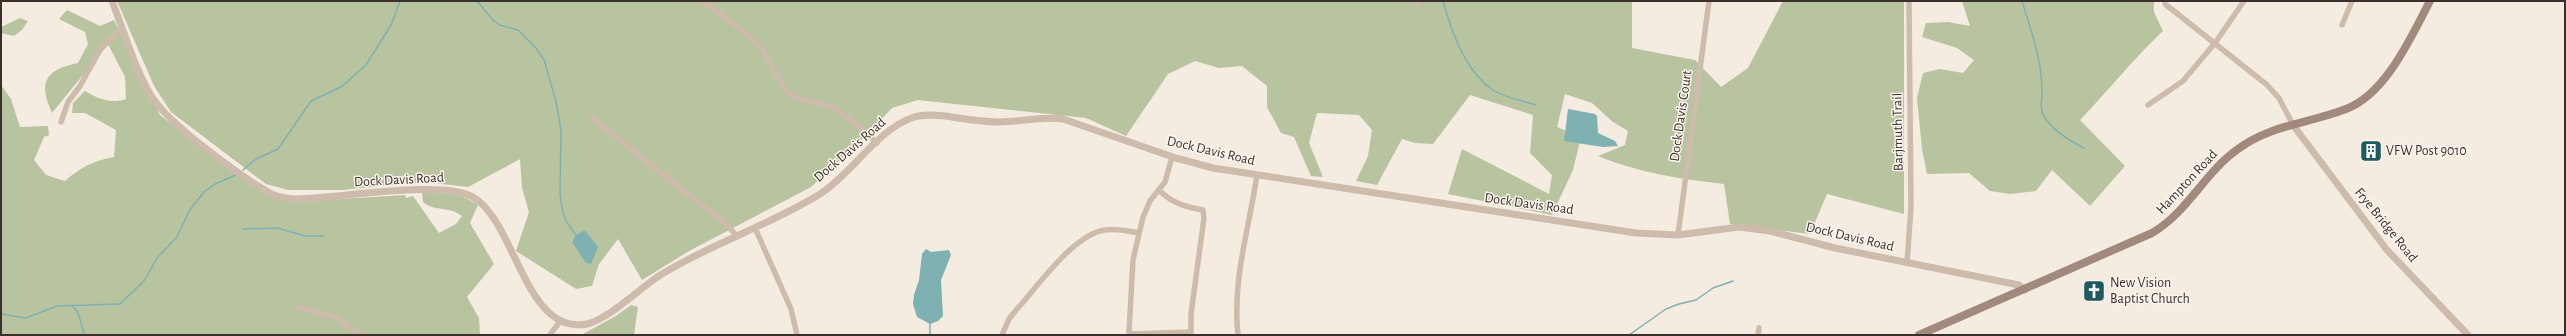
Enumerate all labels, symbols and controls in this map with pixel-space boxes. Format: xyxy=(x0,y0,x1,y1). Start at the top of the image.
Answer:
street label: Dock Davis Court xyxy=(1668,69,1694,163)
street label: Barjmuth Trail xyxy=(1890,93,1906,171)
street label: Dock Davis Road xyxy=(811,115,889,185)
street label: Dock Davis Road xyxy=(1166,134,1256,168)
building icon: VFW Post 9010 xyxy=(2358,138,2384,164)
place label: VFW Post 9010 xyxy=(2386,144,2467,158)
street label: Hampton Road xyxy=(2154,147,2220,217)
street label: Dock Davis Road xyxy=(354,171,444,189)
street label: Frye Bridge Road xyxy=(2352,185,2420,265)
street label: Dock Davis Road xyxy=(1483,191,1575,217)
street label: Dock Davis Road xyxy=(1805,220,1895,254)
place label: New Vision Baptist Church xyxy=(2110,276,2190,306)
church icon: New Vision Baptist Church xyxy=(2081,278,2107,304)

